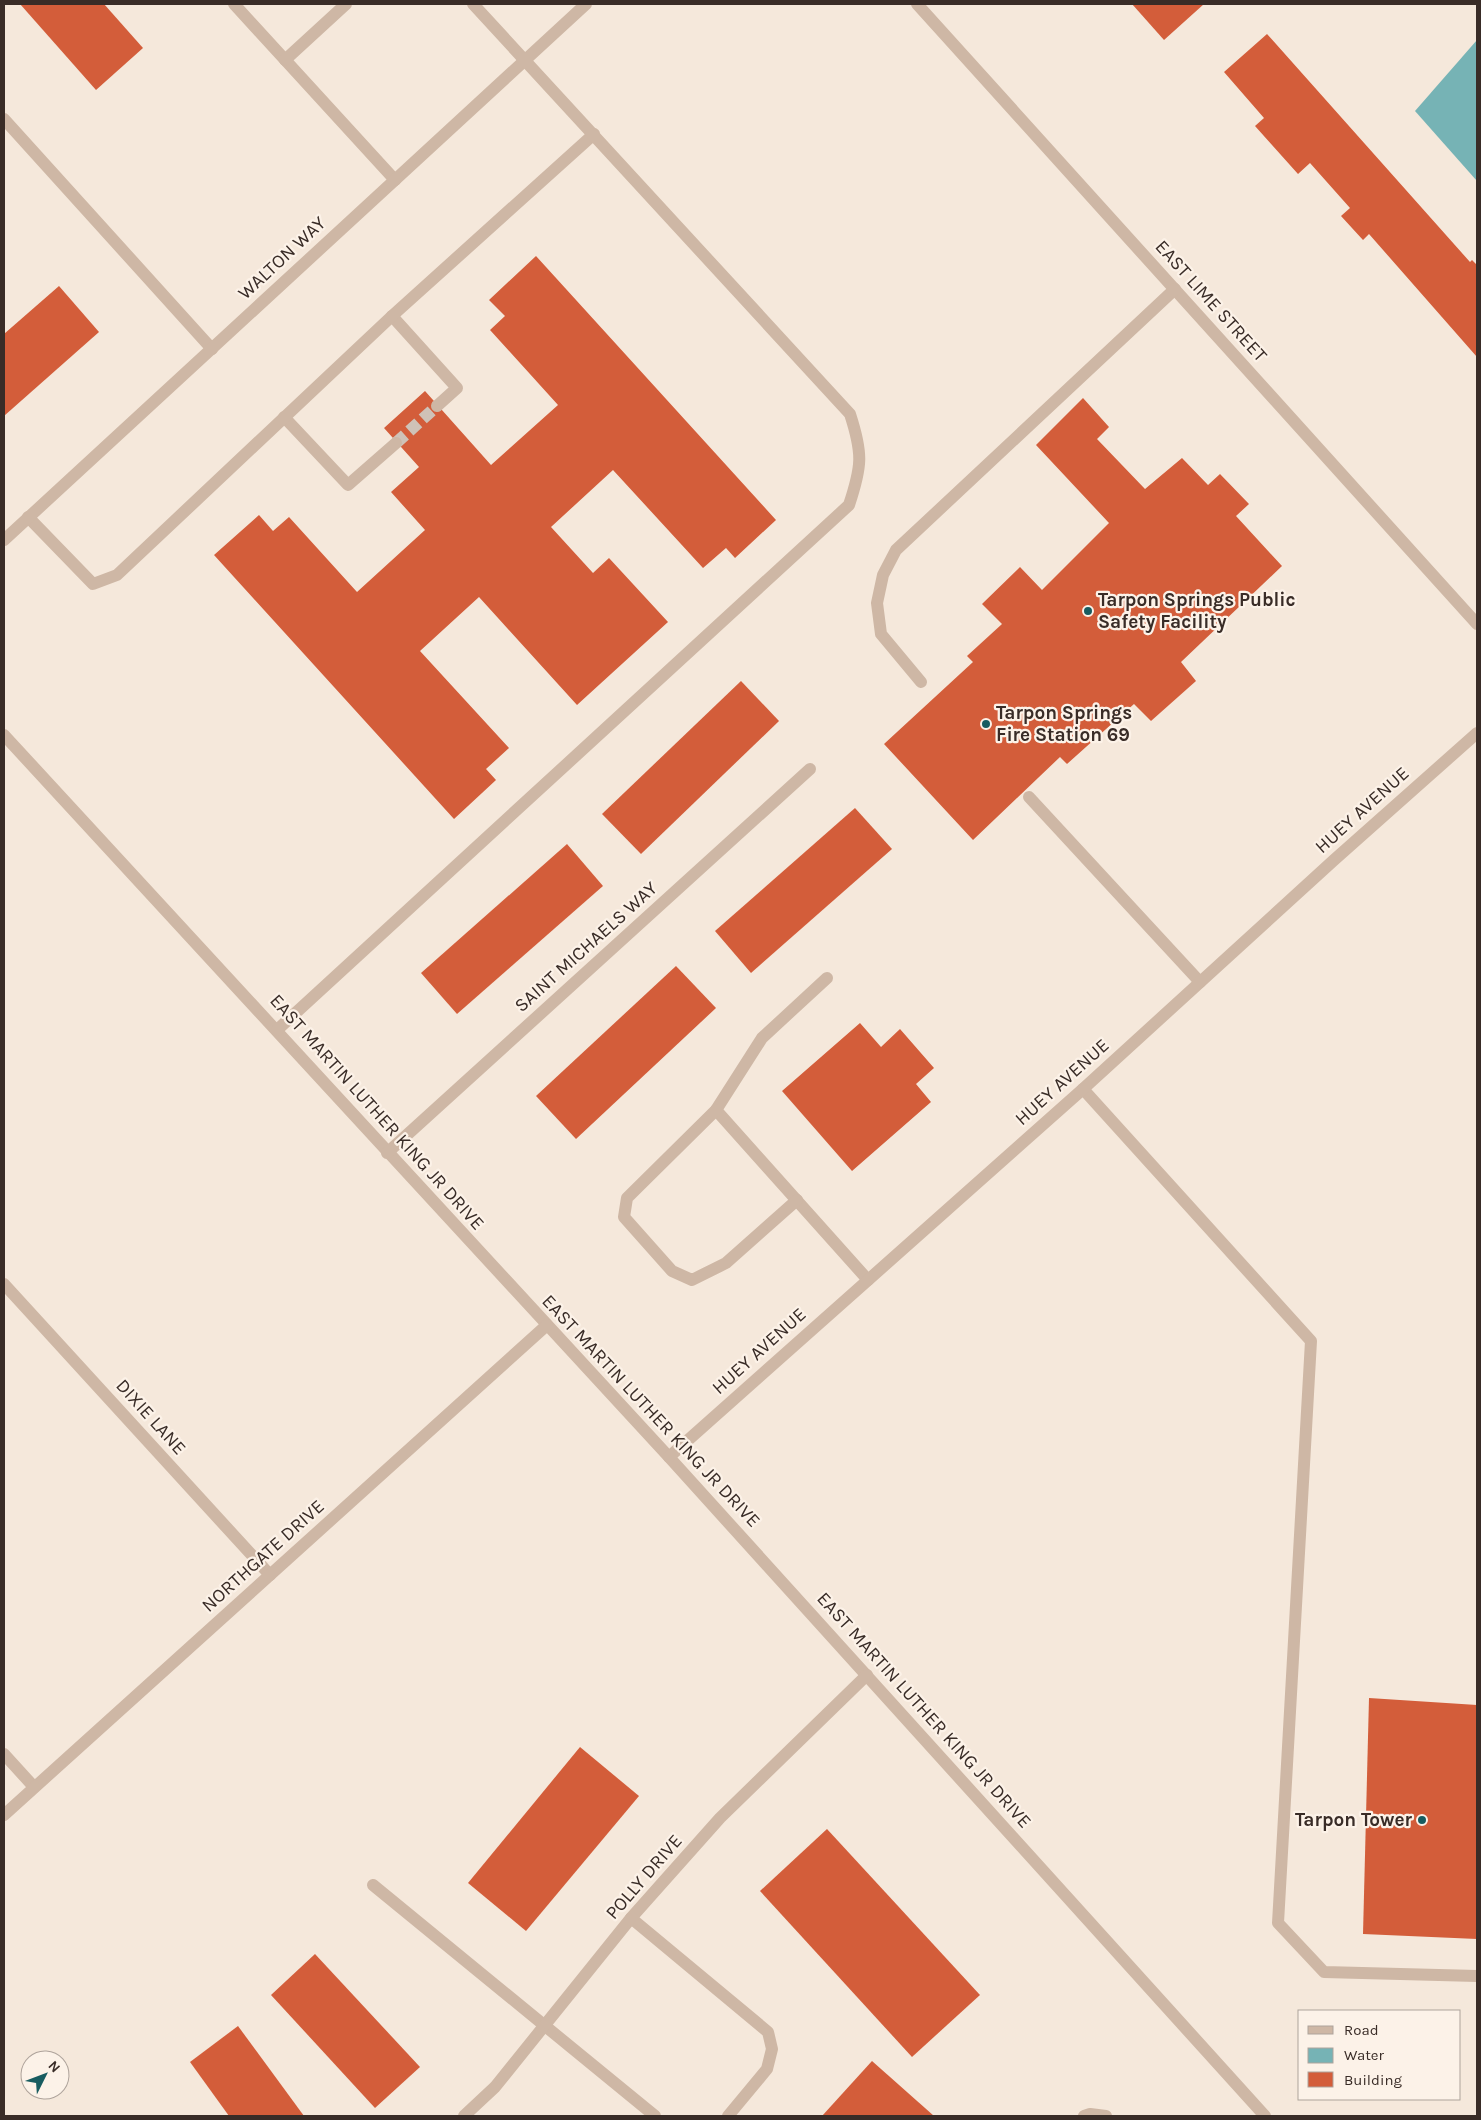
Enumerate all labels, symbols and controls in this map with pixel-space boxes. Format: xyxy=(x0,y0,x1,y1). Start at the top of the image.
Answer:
street label: WALTON WAY xyxy=(234,211,331,304)
street label: EAST LIME STREET xyxy=(1151,236,1272,367)
place label: Tarpon Springs Public Safety Facility xyxy=(1098,589,1296,633)
marker: Tarpon Springs Public Safety Facility xyxy=(1082,605,1094,617)
place label: Tarpon Springs Fire Station 69 xyxy=(996,702,1132,746)
marker: Tarpon Springs Fire Station 69 xyxy=(980,718,992,730)
street label: HUEY AVENUE xyxy=(1311,762,1413,858)
street label: SAINT MICHAELS WAY xyxy=(510,877,662,1017)
street label: EAST MARTIN LUTHER KING JR DRIVE xyxy=(265,990,489,1234)
street label: HUEY AVENUE xyxy=(1011,1034,1113,1130)
street label: EAST MARTIN LUTHER KING JR DRIVE xyxy=(537,1290,765,1532)
street label: HUEY AVENUE xyxy=(708,1303,810,1399)
street label: DIXIE LANE xyxy=(111,1375,191,1459)
street label: NORTHGATE DRIVE xyxy=(197,1495,329,1617)
street label: EAST MARTIN LUTHER KING JR DRIVE xyxy=(812,1588,1036,1832)
place label: Tarpon Tower xyxy=(1295,1809,1413,1831)
marker: Tarpon Tower xyxy=(1416,1814,1428,1826)
street label: POLLY DRIVE xyxy=(601,1830,687,1924)
legend xyxy=(1298,2010,1461,2100)
text: Road xyxy=(1344,2021,1379,2039)
text: Water xyxy=(1344,2046,1385,2064)
north arrow xyxy=(20,2050,70,2100)
text: N xyxy=(45,2057,64,2076)
text: Building xyxy=(1344,2071,1402,2089)

